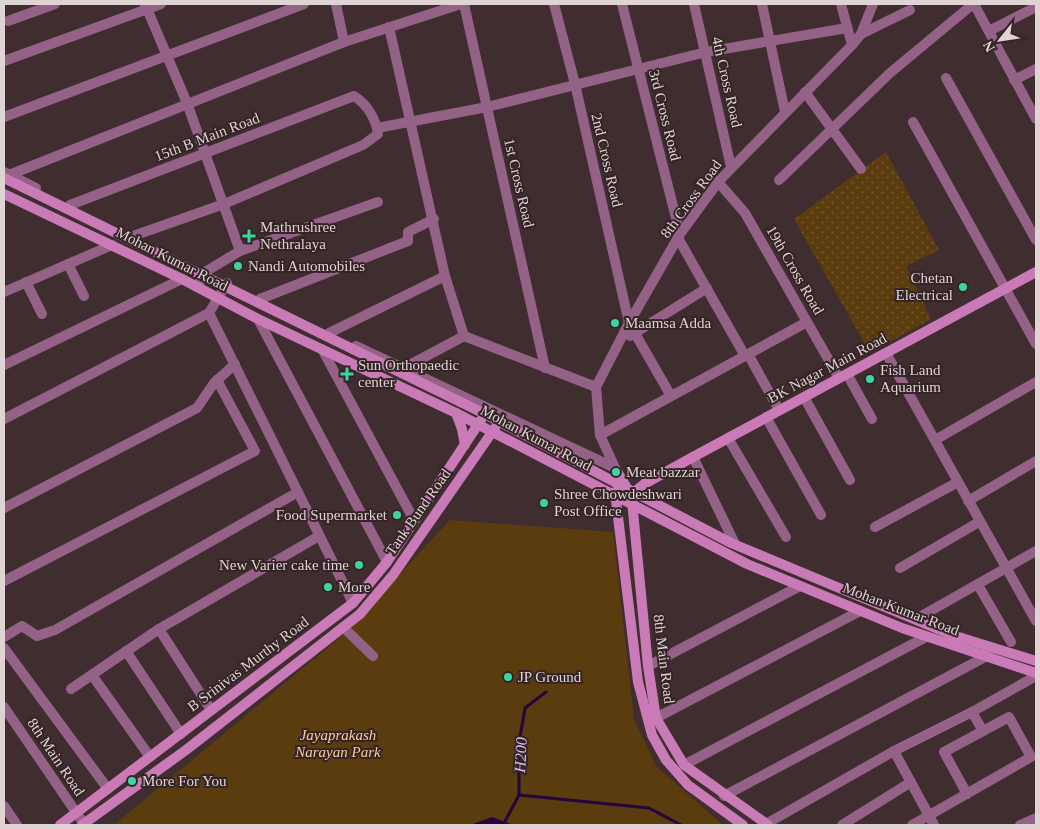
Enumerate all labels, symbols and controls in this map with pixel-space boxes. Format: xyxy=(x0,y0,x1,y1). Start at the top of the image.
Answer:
north arrow xyxy=(975,15,1025,65)
street label: 4th Cross Road xyxy=(709,35,745,129)
text: N xyxy=(980,38,998,54)
street label: 3rd Cross Road xyxy=(646,68,684,163)
street label: 15th B Main Road xyxy=(152,109,262,164)
street label: 2nd Cross Road xyxy=(588,112,626,209)
street label: 1st Cross Road xyxy=(501,137,537,230)
street label: 8th Cross Road xyxy=(657,156,725,241)
place label: Mathrushree Nethralaya xyxy=(260,219,336,252)
street label: 19th Cross Road xyxy=(763,223,827,318)
street label: Mohan Kumar Road xyxy=(113,224,231,294)
marker: Mathrushree Nethralaya xyxy=(242,229,256,243)
place label: Nandi Automobiles xyxy=(248,258,365,274)
marker: Nandi Automobiles xyxy=(232,260,244,272)
place label: Chetan Electrical xyxy=(896,270,953,303)
marker: Chetan Electrical xyxy=(957,281,969,293)
place label: Maamsa Adda xyxy=(625,315,712,331)
marker: Maamsa Adda xyxy=(609,317,621,329)
street label: BK Nagar Main Road xyxy=(765,330,889,406)
place label: Sun Orthopaedic center xyxy=(358,357,460,390)
place label: Fish Land Aquarium xyxy=(880,362,941,395)
marker: Sun Orthopaedic center xyxy=(340,367,354,381)
marker: Fish Land Aquarium xyxy=(864,373,876,385)
street label: Mohan Kumar Road xyxy=(478,402,595,474)
place label: Meat bazzar xyxy=(626,464,700,480)
street label: Tank Bund Road xyxy=(382,465,454,558)
marker: Meat bazzar xyxy=(610,466,622,478)
place label: Shree Chowdeshwari Post Office xyxy=(554,486,682,519)
marker: Shree Chowdeshwari Post Office xyxy=(538,497,550,509)
place label: Food Supermarket xyxy=(276,507,388,523)
marker: Food Supermarket xyxy=(391,509,403,521)
place label: New Varier cake time xyxy=(219,557,349,573)
marker: New Varier cake time xyxy=(353,559,365,571)
place label: More xyxy=(338,579,371,595)
street label: Mohan Kumar Road xyxy=(841,579,962,639)
marker: More xyxy=(322,581,334,593)
street label: B Srinivas Murthy Road xyxy=(184,613,312,715)
street label: 8th Main Road xyxy=(651,613,677,705)
place label: JP Ground xyxy=(518,669,582,685)
marker: JP Ground xyxy=(502,671,514,683)
street label: 8th Main Road xyxy=(24,715,88,799)
park label: Jayaprakash Narayan Park xyxy=(294,727,381,760)
water label: H200 xyxy=(511,737,530,774)
place label: More For You xyxy=(142,773,227,789)
marker: More For You xyxy=(126,775,138,787)

